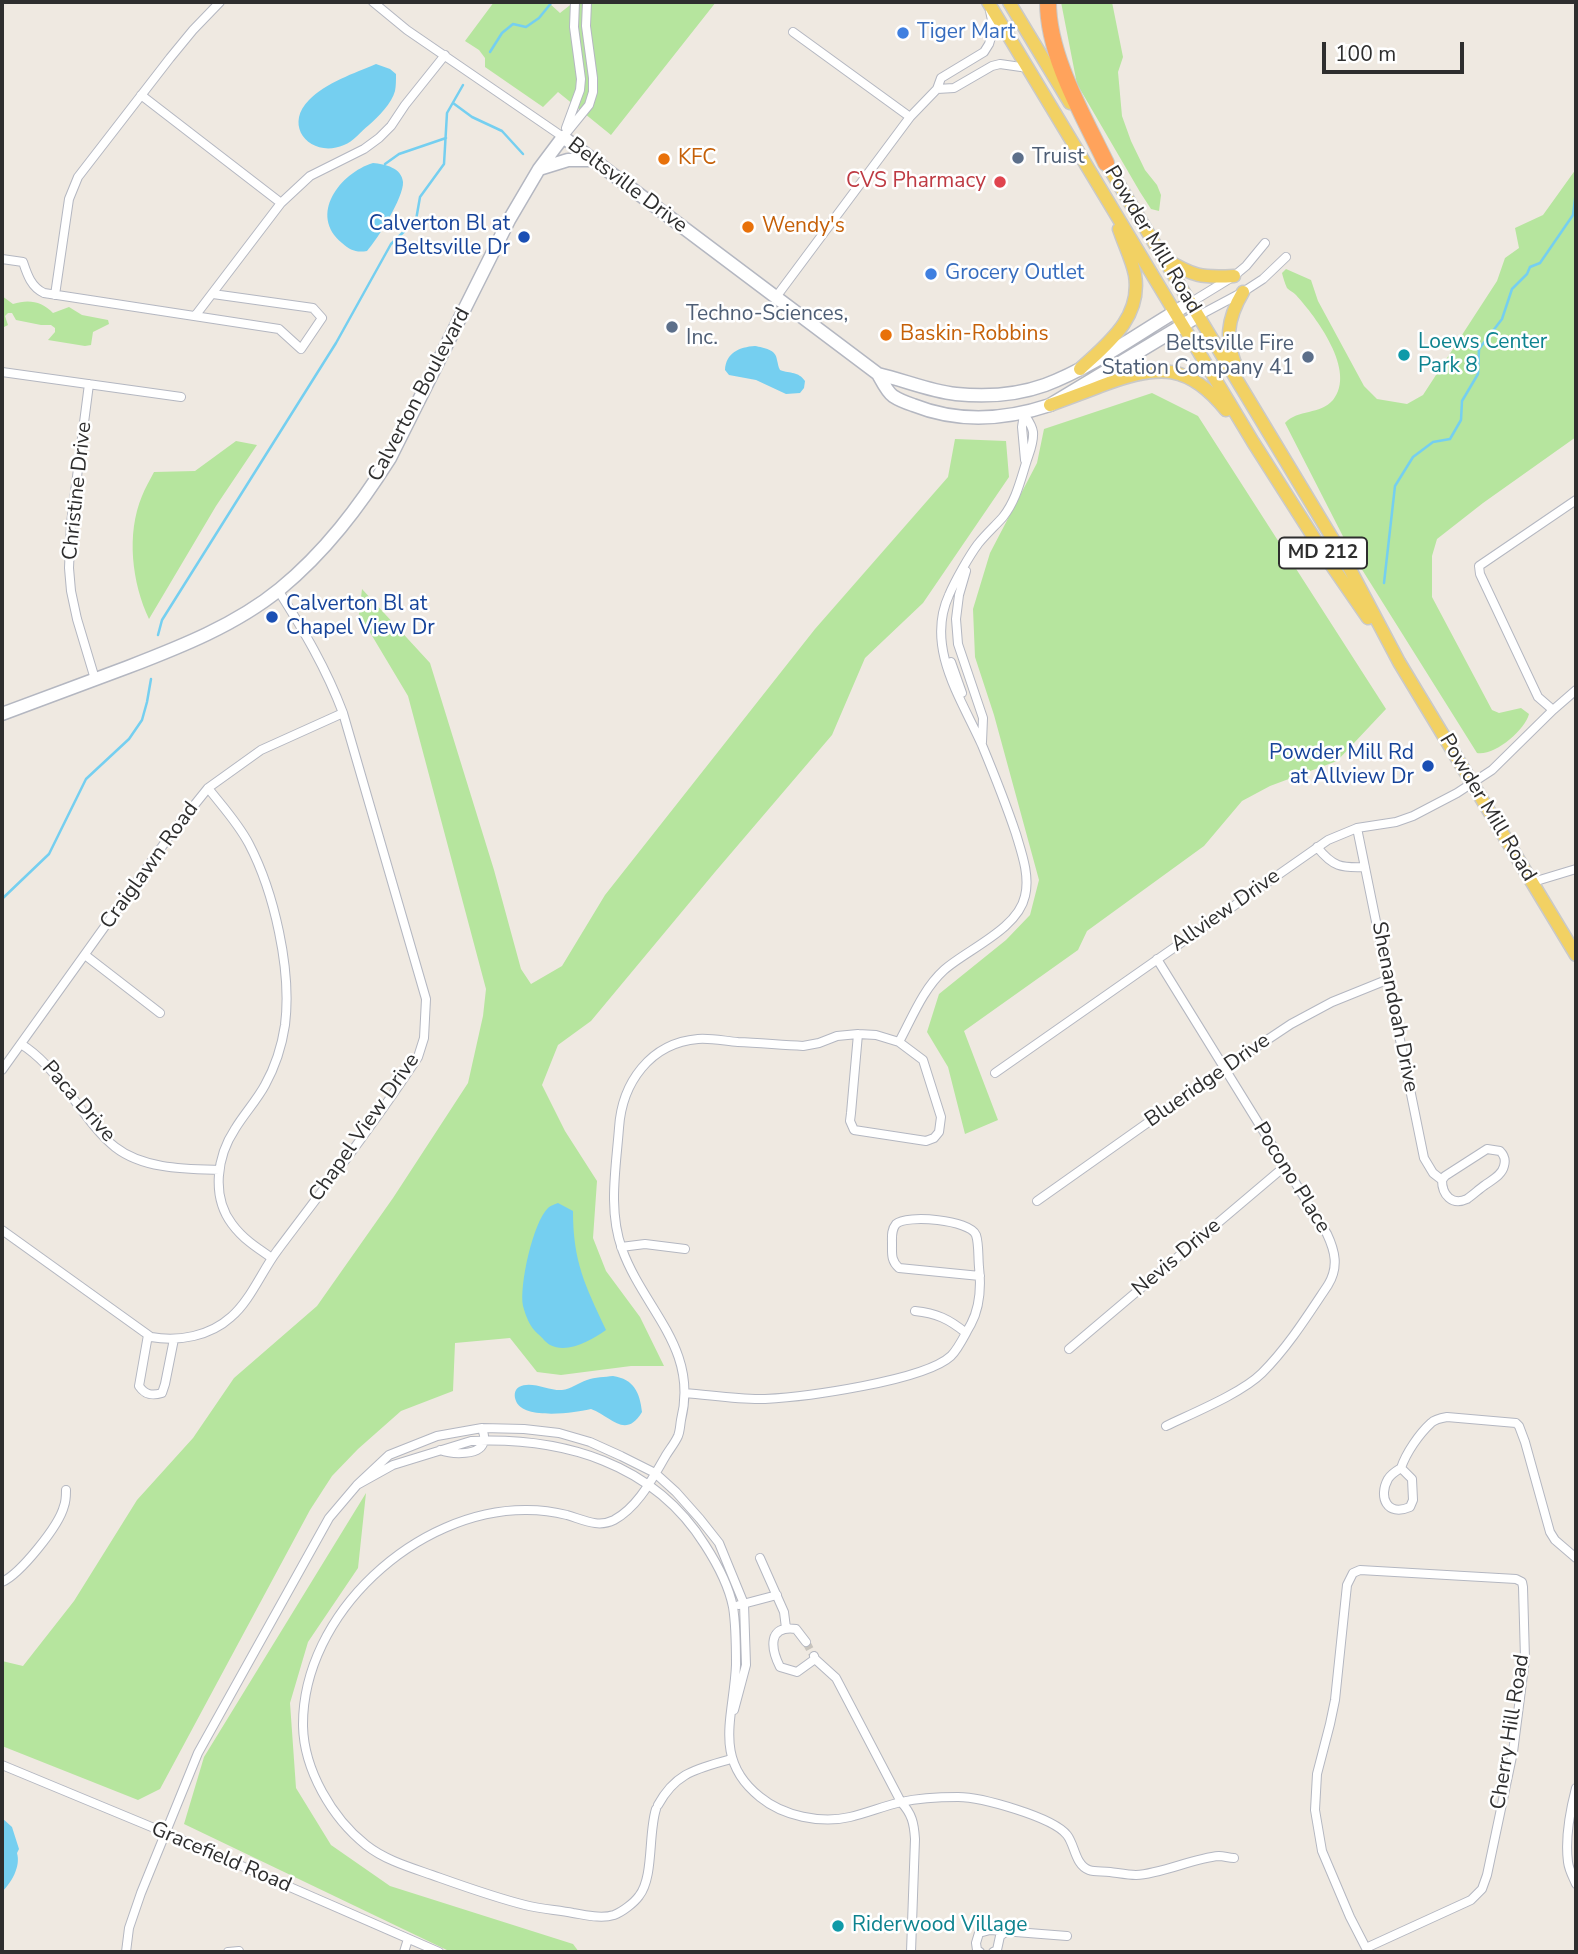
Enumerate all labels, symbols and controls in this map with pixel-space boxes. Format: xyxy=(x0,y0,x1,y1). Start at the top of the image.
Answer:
place label: Tiger Mart xyxy=(917,20,1015,46)
marker: Tiger Mart xyxy=(895,25,911,41)
scale bar xyxy=(1326,28,1468,72)
text: 100 m xyxy=(1335,40,1396,68)
street label: Beltsville Drive xyxy=(562,133,692,239)
place label: Truist xyxy=(1032,145,1085,171)
place label: KFC xyxy=(678,146,716,172)
marker: Truist xyxy=(1010,150,1026,166)
marker: KFC xyxy=(656,151,672,167)
street label: Powder Mill Road xyxy=(1098,162,1206,318)
place label: CVS Pharmacy xyxy=(846,169,986,195)
marker: CVS Pharmacy xyxy=(992,174,1008,190)
place label: Calverton Bl at Beltsville Dr xyxy=(369,212,510,262)
place label: Wendy's xyxy=(762,214,845,240)
marker: Wendy's xyxy=(740,219,756,235)
marker: Calverton Bl at Beltsville Dr xyxy=(516,229,532,245)
place label: Grocery Outlet xyxy=(945,261,1084,287)
marker: Grocery Outlet xyxy=(923,266,939,282)
place label: Techno-Sciences, Inc. xyxy=(686,302,848,352)
street label: Calverton Boulevard xyxy=(364,304,476,486)
marker: Techno-Sciences, Inc. xyxy=(664,319,680,335)
place label: Baskin-Robbins xyxy=(900,322,1049,348)
marker: Baskin-Robbins xyxy=(878,327,894,343)
place label: Loews Center Park 8 xyxy=(1418,330,1547,380)
place label: Beltsville Fire Station Company 41 xyxy=(1102,332,1294,382)
marker: Loews Center Park 8 xyxy=(1396,347,1412,363)
marker: Beltsville Fire Station Company 41 xyxy=(1300,349,1316,365)
street label: Christine Drive xyxy=(58,421,98,561)
road number: MD 212 xyxy=(1279,538,1367,568)
place label: Calverton Bl at Chapel View Dr xyxy=(286,592,435,642)
marker: Calverton Bl at Chapel View Dr xyxy=(264,609,280,625)
street label: Powder Mill Road xyxy=(1433,730,1541,886)
place label: Powder Mill Rd at Allview Dr xyxy=(1269,741,1414,791)
marker: Powder Mill Rd at Allview Dr xyxy=(1420,758,1436,774)
street label: Craiglawn Road xyxy=(95,798,205,934)
street label: Allview Drive xyxy=(1167,864,1285,958)
street label: Shenandoah Drive xyxy=(1365,920,1423,1094)
street label: Blueridge Drive xyxy=(1141,1029,1275,1133)
street label: Chapel View Drive xyxy=(304,1049,426,1207)
street label: Paca Drive xyxy=(36,1056,120,1148)
street label: Pocono Place xyxy=(1247,1118,1335,1238)
street label: Nevis Drive xyxy=(1128,1214,1226,1302)
street label: Cherry Hill Road xyxy=(1486,1653,1536,1811)
street label: Gracefield Road xyxy=(147,1817,295,1899)
place label: Riderwood Village xyxy=(852,1913,1027,1939)
marker: Riderwood Village xyxy=(830,1918,846,1934)

